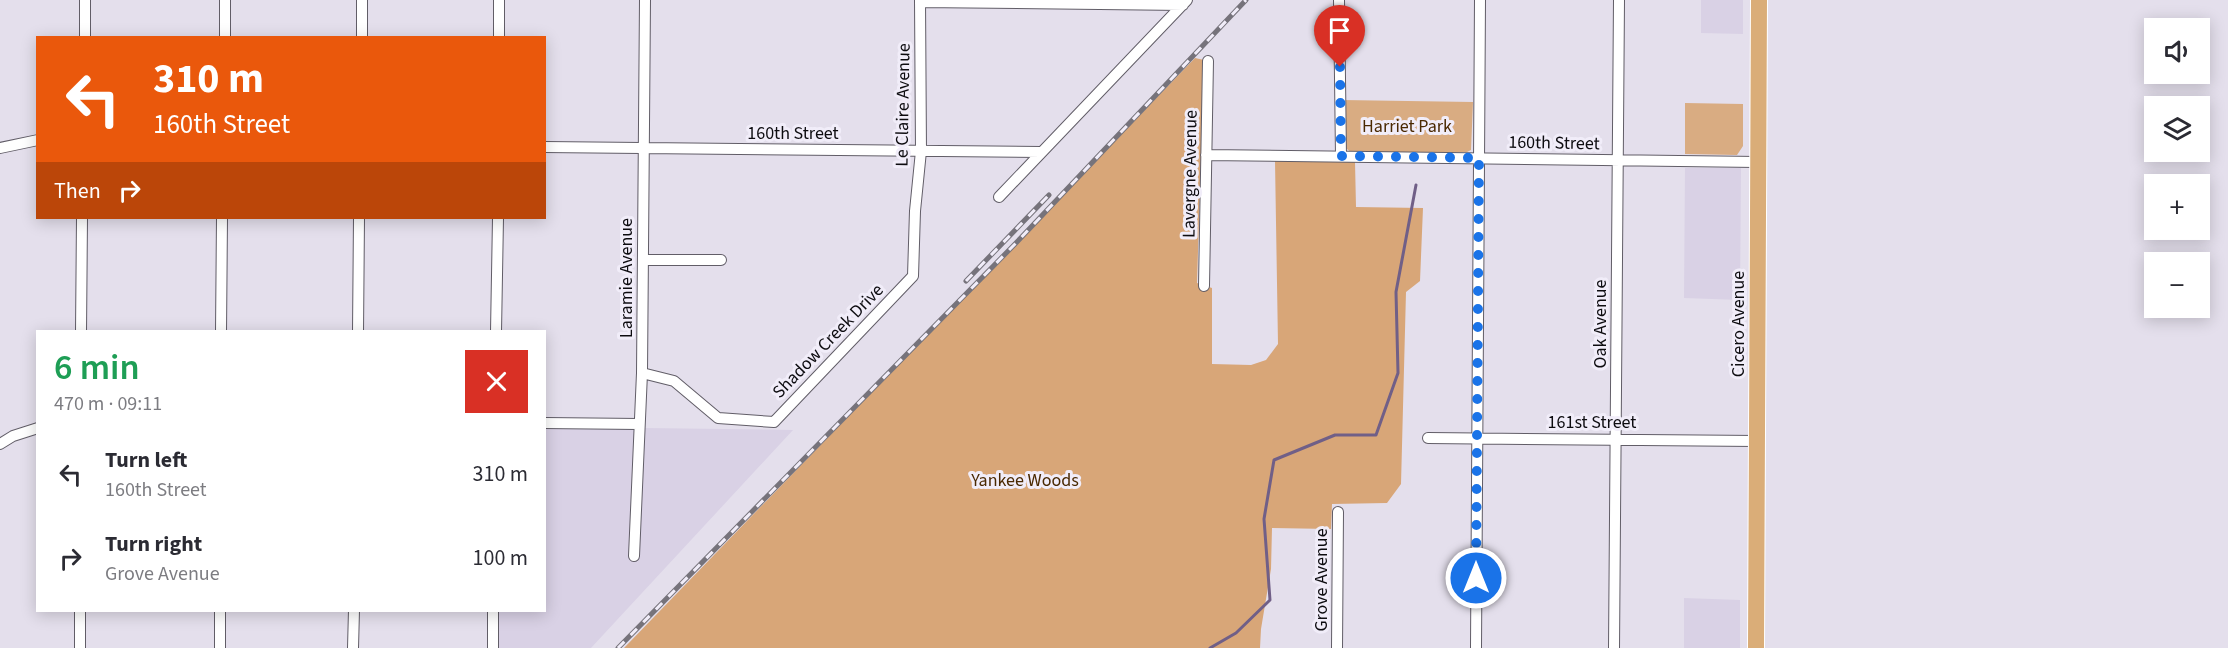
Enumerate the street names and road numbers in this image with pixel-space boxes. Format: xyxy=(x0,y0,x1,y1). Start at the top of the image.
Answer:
street label: Le Claire Avenue xyxy=(889,43,917,167)
street label: Lavergne Avenue xyxy=(1176,110,1204,238)
street label: 160th Street xyxy=(747,121,839,146)
street label: 160th Street xyxy=(1508,130,1600,156)
street label: Laramie Avenue xyxy=(614,218,639,338)
street label: Cicero Avenue xyxy=(1726,271,1751,377)
street label: Shadow Creek Drive xyxy=(767,278,889,404)
street label: Oak Avenue xyxy=(1588,279,1613,369)
street label: 161st Street xyxy=(1548,410,1636,435)
street label: Grove Avenue xyxy=(1309,528,1334,632)

